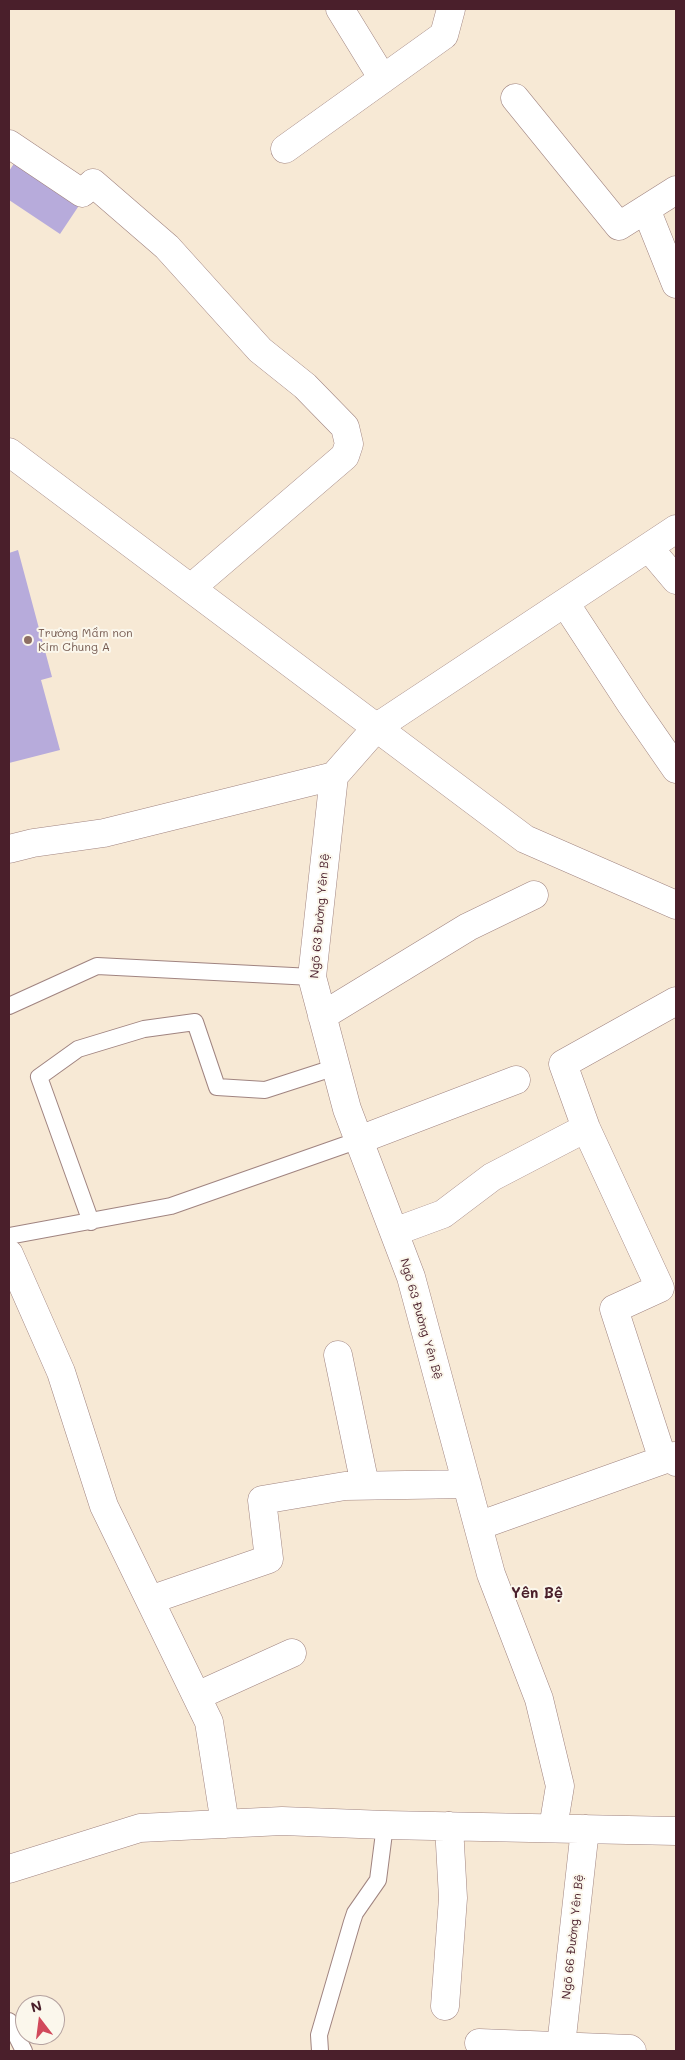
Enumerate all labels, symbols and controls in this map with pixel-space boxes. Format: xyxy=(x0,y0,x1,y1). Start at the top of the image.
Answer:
place label: Trường Mầm non Kim Chung A xyxy=(38,626,133,654)
marker: Trường Mầm non Kim Chung A xyxy=(22,634,34,646)
street label: Ngõ 63 Đường Yên Bệ xyxy=(307,853,333,979)
street label: Ngõ 63 Đường Yên Bệ xyxy=(397,1257,445,1381)
district label: Yên Bệ xyxy=(511,1584,563,1602)
street label: Ngõ 66 Đường Yên Bệ xyxy=(559,1874,587,2000)
north arrow xyxy=(15,1995,65,2045)
text: N xyxy=(29,1995,44,2017)

